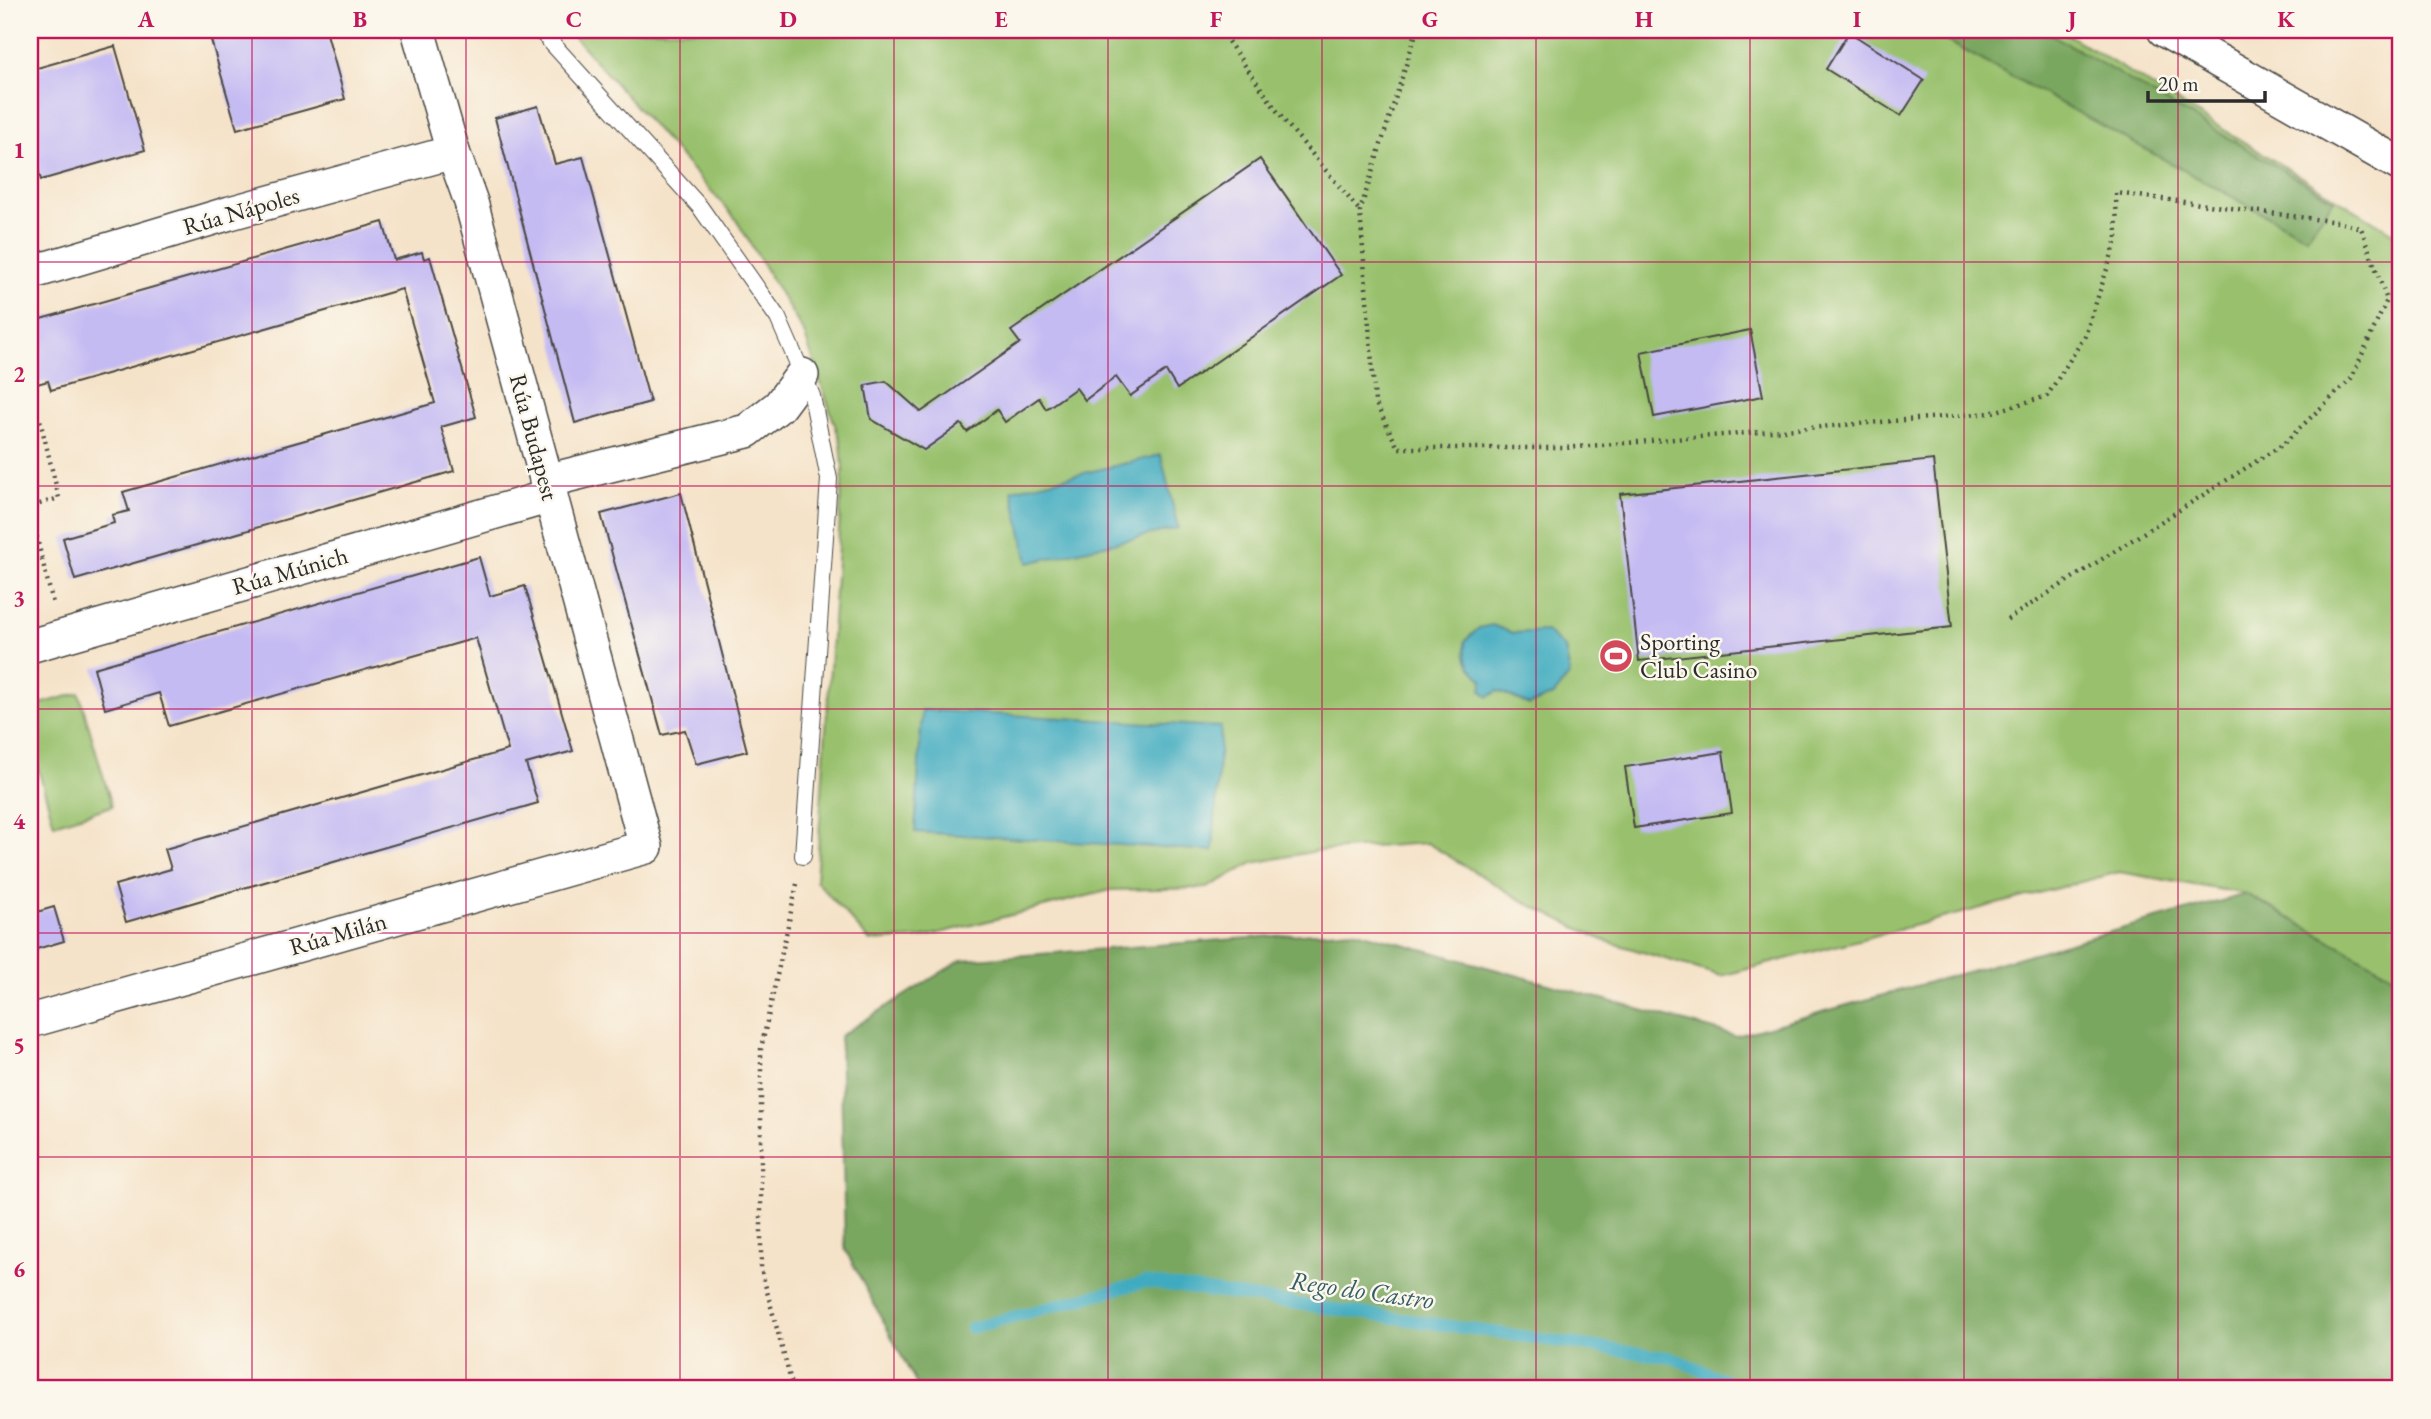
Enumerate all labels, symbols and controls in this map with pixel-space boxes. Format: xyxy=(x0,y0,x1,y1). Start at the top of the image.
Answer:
text: A xyxy=(137,4,155,34)
text: B xyxy=(353,4,367,34)
text: C xyxy=(566,4,582,34)
text: D xyxy=(779,4,797,34)
text: E xyxy=(994,4,1008,34)
text: F xyxy=(1210,4,1223,34)
text: G xyxy=(1422,4,1438,34)
text: H xyxy=(1635,4,1653,34)
text: I xyxy=(1853,4,1861,34)
text: J xyxy=(2066,4,2077,34)
text: K xyxy=(2277,4,2295,34)
scale bar xyxy=(2148,60,2265,104)
text: 20 m xyxy=(2158,70,2199,97)
text: 1 xyxy=(13,135,25,165)
street label: Rúa Nápoles xyxy=(179,179,303,242)
text: 2 xyxy=(13,359,25,389)
street label: Rúa Budapest xyxy=(503,370,566,504)
street label: Rúa Múnich xyxy=(228,539,351,602)
text: 3 xyxy=(13,583,25,613)
place label: Sporting Club Casino xyxy=(1640,626,1758,685)
sports icon: Sporting Club Casino xyxy=(1597,637,1635,675)
text: 4 xyxy=(13,806,26,836)
street label: Rúa Milán xyxy=(286,905,390,962)
text: 5 xyxy=(13,1030,25,1060)
text: 6 xyxy=(13,1254,25,1284)
water label: Rego do Castro xyxy=(1288,1263,1436,1317)

